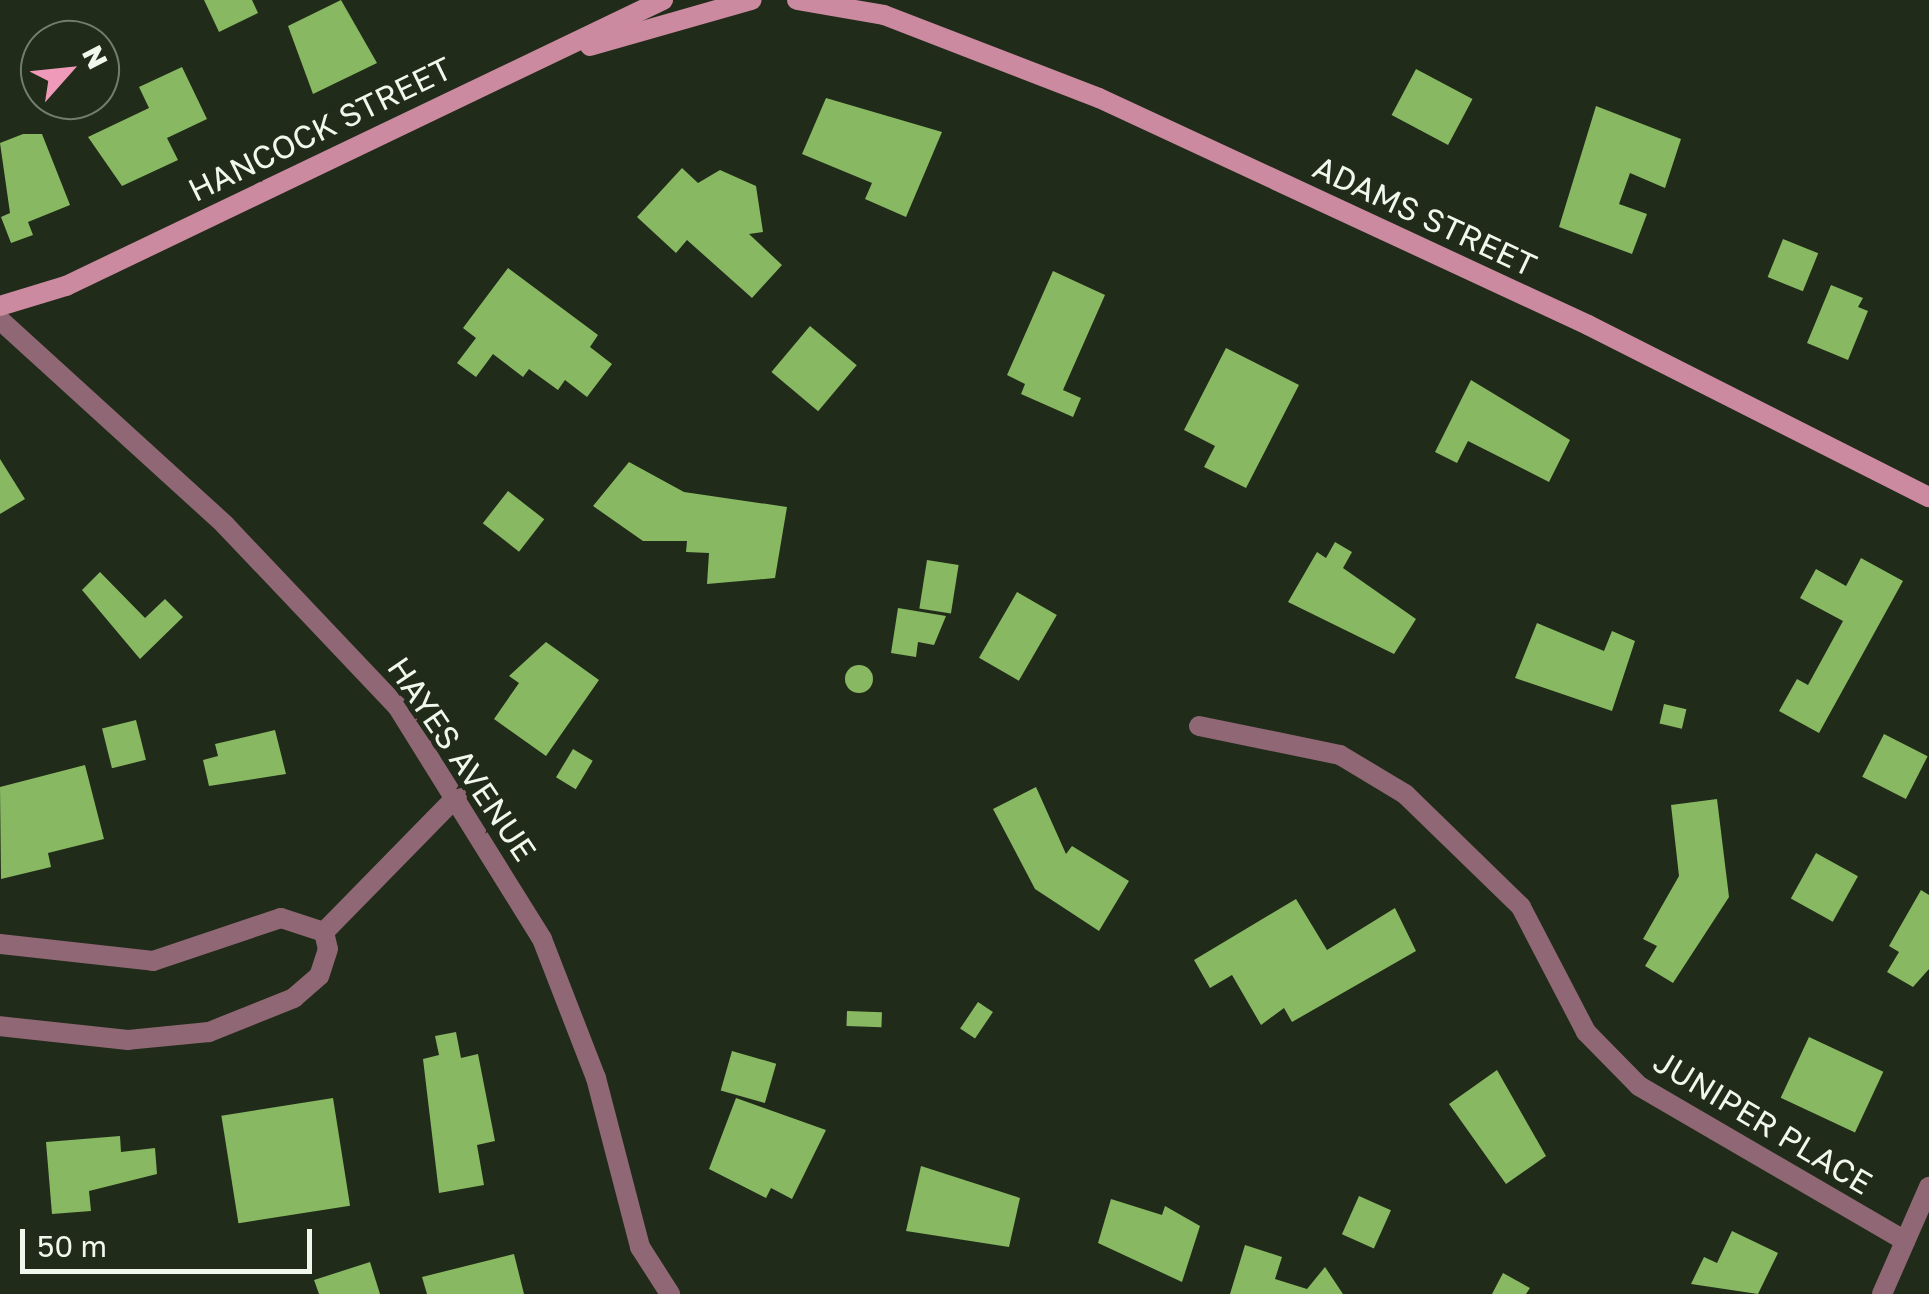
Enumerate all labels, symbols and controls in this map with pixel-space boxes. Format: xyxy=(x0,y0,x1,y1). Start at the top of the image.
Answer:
north arrow xyxy=(20,20,120,120)
text: N xyxy=(76,40,115,74)
street label: HANCOCK STREET xyxy=(182,49,458,209)
street label: ADAMS STREET xyxy=(1307,148,1543,284)
street label: HAYES AVENUE xyxy=(380,650,544,868)
street label: JUNIPER PLACE xyxy=(1647,1042,1879,1202)
scale bar xyxy=(25,1209,318,1271)
text: 50 m xyxy=(37,1228,107,1264)

